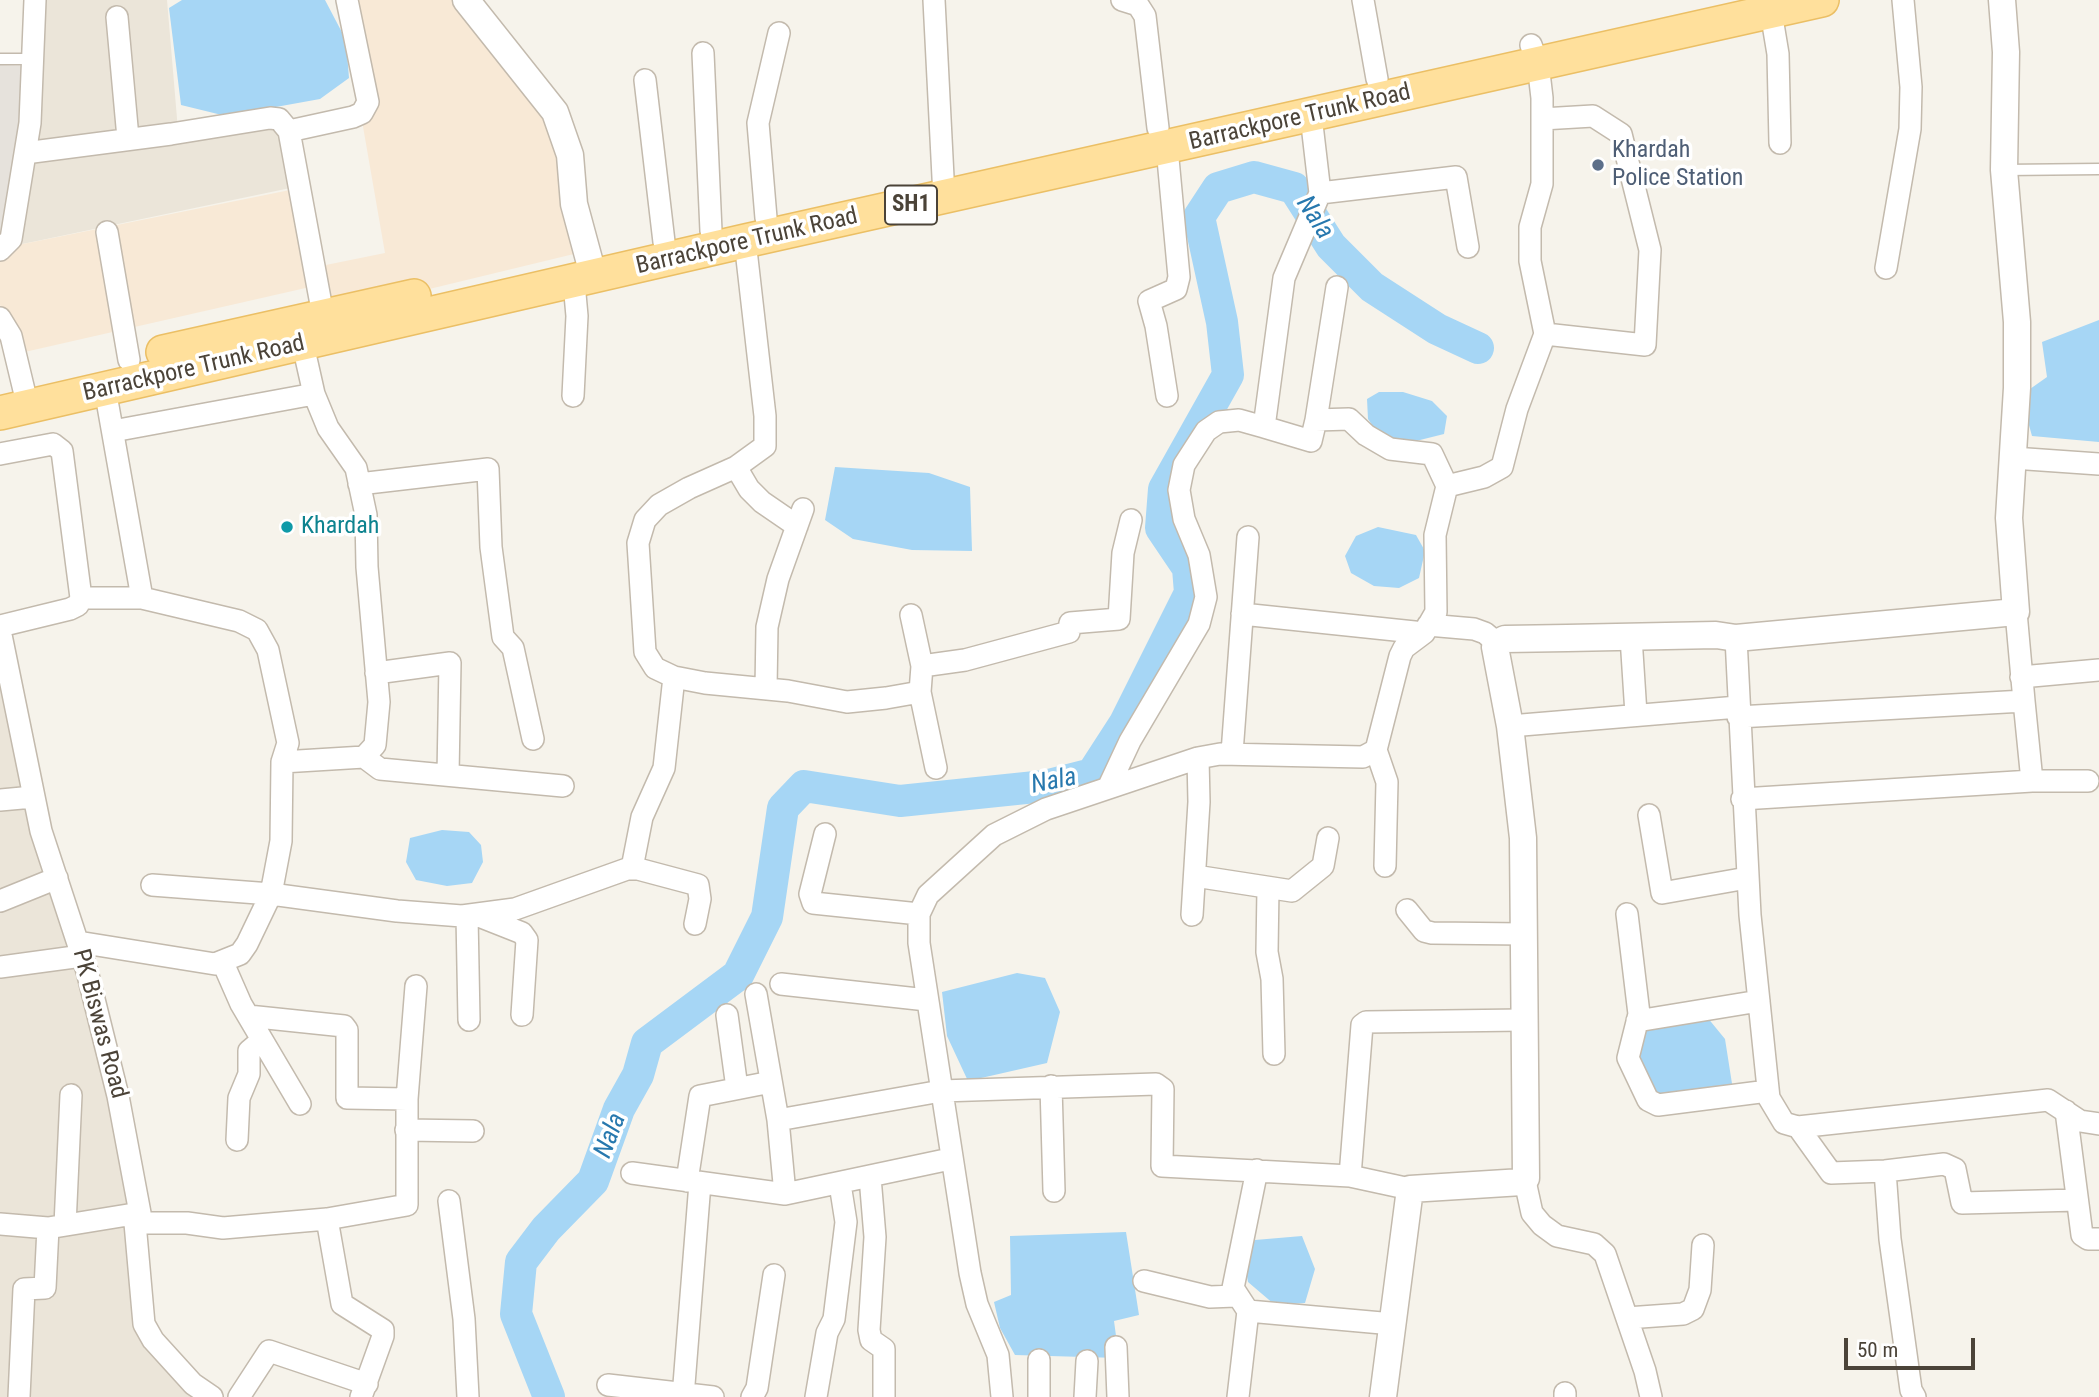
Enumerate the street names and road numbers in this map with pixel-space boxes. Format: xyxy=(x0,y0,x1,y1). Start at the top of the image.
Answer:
street label: Barrackpore Trunk Road xyxy=(1186,78,1414,158)
road number: SH1 xyxy=(885,186,937,224)
street label: Barrackpore Trunk Road xyxy=(633,202,861,282)
street label: Barrackpore Trunk Road xyxy=(80,329,308,409)
street label: PK Biswas Road xyxy=(65,946,133,1102)

